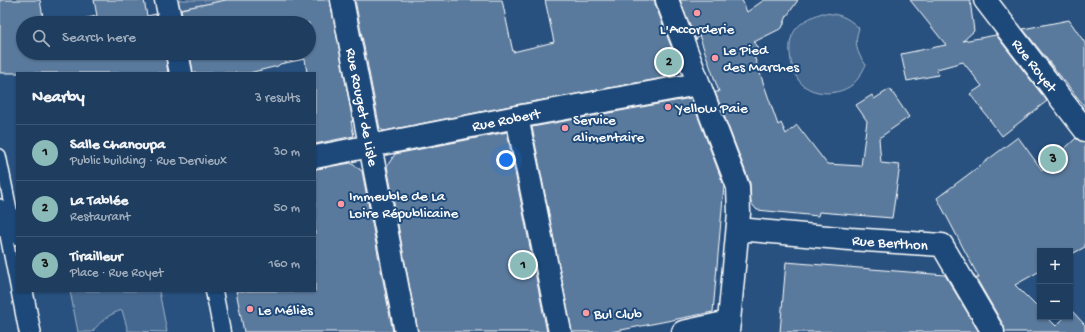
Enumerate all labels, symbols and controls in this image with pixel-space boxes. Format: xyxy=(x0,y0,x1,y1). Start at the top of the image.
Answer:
marker: L'Accorderie xyxy=(692,8,702,18)
search box xyxy=(16,16,316,60)
place label: L'Accorderie xyxy=(660,21,734,39)
icon: search xyxy=(30,27,52,49)
text: Search here xyxy=(62,29,136,47)
street label: Rue Royet xyxy=(1007,36,1061,98)
place label: Le Pied des Marches xyxy=(723,42,800,77)
street label: Rue Rouget de Lisle xyxy=(341,47,381,168)
pin: 2 xyxy=(656,47,682,77)
marker: Le Pied des Marches xyxy=(710,53,720,63)
text: Nearby xyxy=(32,88,85,108)
text: 3 results xyxy=(255,91,300,106)
place label: Yellow Paie xyxy=(674,100,748,118)
marker: Yellow Paie xyxy=(663,102,673,112)
street label: Rue Robert xyxy=(471,105,544,136)
place label: Service alimentaire xyxy=(573,112,644,147)
marker: Service alimentaire xyxy=(560,123,570,133)
text: Salle Chanoupa xyxy=(70,136,165,154)
pin: 3 xyxy=(1040,144,1066,174)
text: 1 xyxy=(42,145,48,160)
text: 30 m xyxy=(274,145,300,160)
your location xyxy=(496,150,516,170)
text: Public building · Rue Dervieux xyxy=(70,154,227,169)
place label: Immeuble de La Loire Républicaine xyxy=(349,188,458,223)
text: La Tablée xyxy=(70,192,128,210)
marker: Immeuble de La Loire Républicaine xyxy=(336,199,346,209)
text: 2 xyxy=(42,201,48,216)
text: 50 m xyxy=(273,201,300,216)
text: Restaurant xyxy=(70,210,130,225)
street label: Rue Berthon xyxy=(851,232,928,256)
text: Tirailleur xyxy=(70,248,123,266)
map controls xyxy=(1037,248,1073,320)
button: + xyxy=(1037,248,1073,284)
pin: 1 xyxy=(510,250,536,280)
text: 3 xyxy=(42,257,48,272)
text: 160 m xyxy=(268,257,300,272)
text: Place · Rue Royet xyxy=(70,266,163,281)
button: − xyxy=(1037,284,1073,320)
place label: Le Méliès xyxy=(258,302,313,320)
marker: Le Méliès xyxy=(245,304,255,314)
place label: Bul Club xyxy=(593,306,642,324)
marker: Bul Club xyxy=(581,308,591,318)

